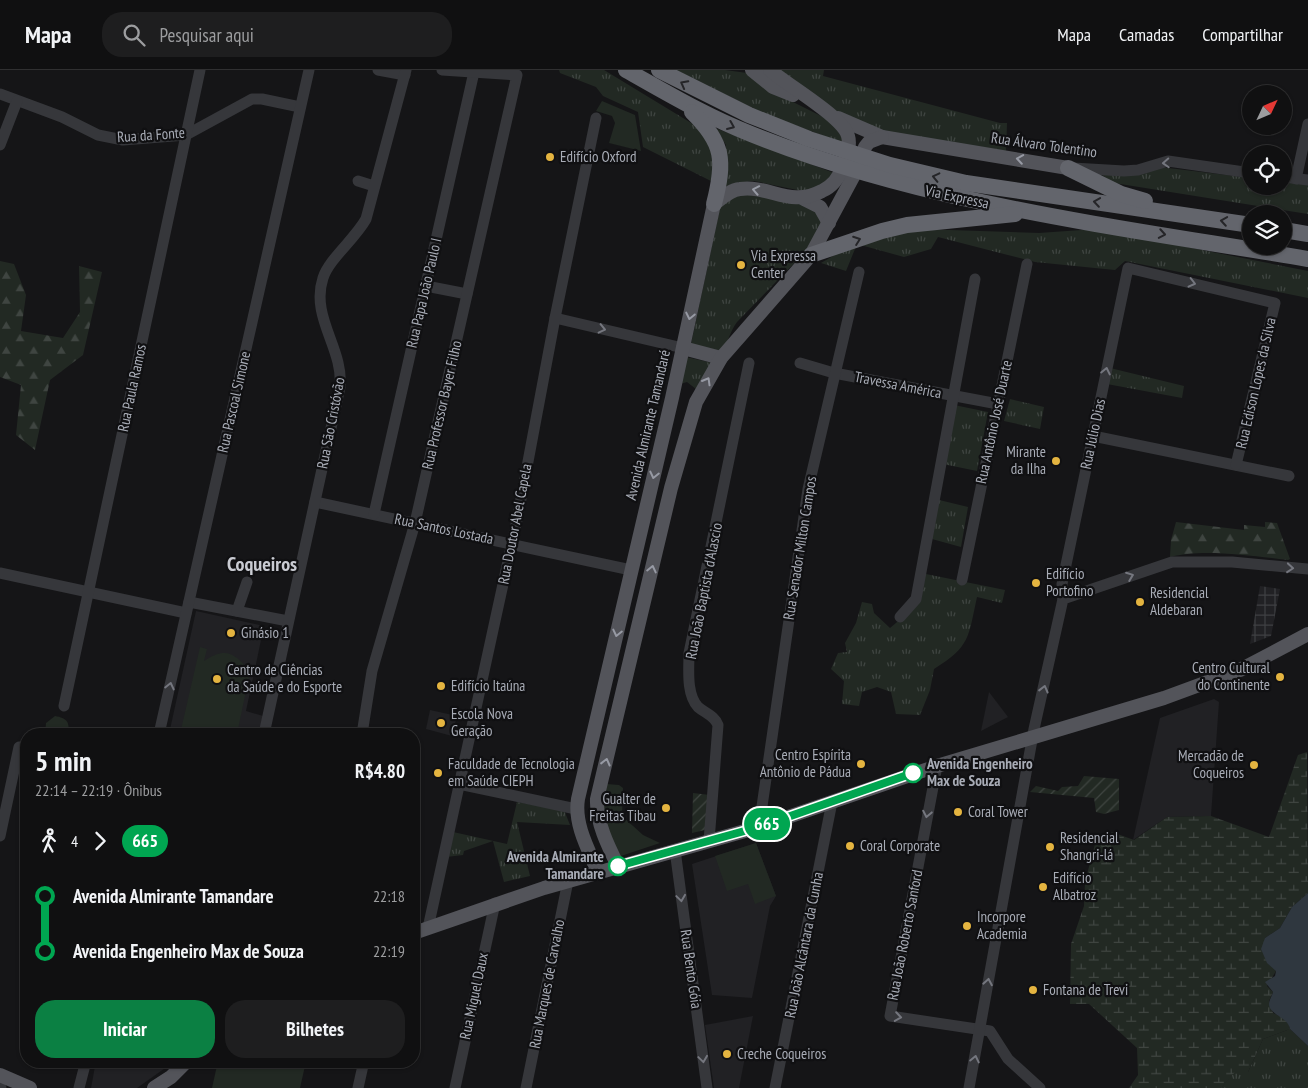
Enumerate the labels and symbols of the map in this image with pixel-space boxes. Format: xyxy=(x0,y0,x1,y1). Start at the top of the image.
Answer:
one-way arrow xyxy=(681,80,690,90)
north arrow xyxy=(1242,85,1292,135)
one-way arrow xyxy=(726,119,735,130)
street label: Rua da Fonte xyxy=(116,123,186,146)
street label: Rua Álvaro Tolentino xyxy=(990,128,1098,161)
place label: Edifício Oxford xyxy=(560,147,636,166)
marker: Edifício Oxford xyxy=(544,151,556,163)
one-way arrow xyxy=(1016,155,1025,165)
one-way arrow xyxy=(1162,157,1170,168)
one-way arrow xyxy=(932,172,941,183)
street label: Via Expressa xyxy=(922,180,991,213)
one-way arrow xyxy=(752,186,761,196)
one-way arrow xyxy=(1093,197,1101,208)
one-way arrow xyxy=(1220,216,1229,226)
one-way arrow xyxy=(1158,229,1167,239)
street label: Rua Papa João Paulo I xyxy=(402,236,445,350)
one-way arrow xyxy=(852,236,861,246)
place label: Via Expressa Center xyxy=(750,246,816,282)
marker: Via Expressa Center xyxy=(735,259,747,271)
one-way arrow xyxy=(1188,277,1197,288)
one-way arrow xyxy=(685,312,695,321)
street label: Rua Edison Lopes da Silva xyxy=(1231,315,1280,450)
one-way arrow xyxy=(598,323,607,334)
street label: Rua Professor Bayer Filho xyxy=(417,339,466,471)
street label: Rua Paula Ramos xyxy=(113,342,150,433)
street label: Avenida Almirante Tamandaré xyxy=(621,348,674,502)
street label: Rua Pascoal Simone xyxy=(213,349,254,454)
street label: Rua Antônio José Duarte xyxy=(971,358,1016,485)
one-way arrow xyxy=(1101,366,1111,375)
street label: Travessa América xyxy=(853,367,943,402)
street label: Rua São Cristóvão xyxy=(312,376,349,470)
one-way arrow xyxy=(701,377,711,386)
street label: Rua Júlio Dias xyxy=(1076,397,1109,471)
place label: Mirante da Ilha xyxy=(1006,442,1046,478)
marker: Mirante da Ilha xyxy=(1050,455,1062,467)
street label: Rua Doutor Abel Capela xyxy=(493,462,536,586)
one-way arrow xyxy=(649,470,660,479)
street label: Rua Senador Milton Campos xyxy=(779,475,820,621)
street label: Rua Santos Lostada xyxy=(393,509,495,548)
street label: Rua João Baptista d'Alascio xyxy=(681,521,726,661)
district label: Coqueiros xyxy=(227,551,297,577)
one-way arrow xyxy=(1286,562,1294,573)
place label: Edifício Portofino xyxy=(1046,564,1093,600)
one-way arrow xyxy=(646,565,657,574)
one-way arrow xyxy=(1125,572,1134,582)
marker: Edifício Portofino xyxy=(1030,577,1042,589)
place label: Residencial Aldebaran xyxy=(1150,583,1209,619)
marker: Residencial Aldebaran xyxy=(1134,596,1146,608)
place label: Ginásio 1 xyxy=(241,623,289,642)
marker: Ginásio 1 xyxy=(225,627,237,639)
one-way arrow xyxy=(612,628,623,637)
place label: Centro Cultural do Continente xyxy=(1192,658,1271,694)
place label: Centro de Ciências da Saúde e do Esporte xyxy=(227,660,342,696)
marker: Centro Cultural do Continente xyxy=(1274,671,1286,683)
marker: Centro de Ciências da Saúde e do Esporte xyxy=(211,673,223,685)
place label: Edifício Itaúna xyxy=(451,676,525,695)
marker: Edifício Itaúna xyxy=(435,680,447,692)
one-way arrow xyxy=(164,682,175,691)
one-way arrow xyxy=(1038,684,1049,693)
place label: Escola Nova Geração xyxy=(451,704,513,740)
marker: Escola Nova Geração xyxy=(435,717,447,729)
place label: Centro Espírita Antônio de Pádua xyxy=(760,745,851,781)
place label: Mercadão de Coqueiros xyxy=(1178,746,1244,782)
place label: Faculdade de Tecnologia em Saúde CIEPH xyxy=(448,754,575,790)
place label: Avenida Engenheiro Max de Souza xyxy=(926,754,1033,790)
one-way arrow xyxy=(600,757,611,766)
marker: Centro Espírita Antônio de Pádua xyxy=(855,758,867,770)
marker: Mercadão de Coqueiros xyxy=(1248,759,1260,771)
marker: Avenida Engenheiro Max de Souza xyxy=(903,763,923,783)
marker: Faculdade de Tecnologia em Saúde CIEPH xyxy=(432,767,444,779)
place label: Gualter de Freitas Tibau xyxy=(589,789,656,825)
marker: Gualter de Freitas Tibau xyxy=(660,802,672,814)
place label: Coral Tower xyxy=(968,802,1029,821)
marker: Coral Tower xyxy=(952,806,964,818)
line badge: 665 xyxy=(738,808,796,840)
one-way arrow xyxy=(923,809,933,818)
place label: Residencial Shangri-lá xyxy=(1060,828,1119,864)
place label: Coral Corporate xyxy=(860,836,940,855)
marker: Coral Corporate xyxy=(844,840,856,852)
marker: Residencial Shangri-lá xyxy=(1044,841,1056,853)
place label: Avenida Almirante Tamandare xyxy=(506,847,604,883)
marker: Avenida Almirante Tamandare xyxy=(608,856,628,876)
street label: Rua João Roberto Sanford xyxy=(883,868,926,1002)
place label: Edifício Albatroz xyxy=(1053,868,1096,904)
street label: Rua João Alcântara da Cunha xyxy=(780,870,827,1019)
marker: Edifício Albatroz xyxy=(1037,881,1049,893)
one-way arrow xyxy=(675,895,686,903)
place label: Incorpore Academia xyxy=(977,907,1027,943)
street label: Rua Marques de Carvalho xyxy=(525,918,568,1050)
marker: Incorpore Academia xyxy=(961,920,973,932)
street label: Rua Bento Góia xyxy=(677,928,706,1010)
street label: Rua Miguel Daux xyxy=(455,951,492,1041)
one-way arrow xyxy=(982,978,992,987)
place label: Fontana de Trevi xyxy=(1043,980,1128,999)
marker: Fontana de Trevi xyxy=(1027,984,1039,996)
one-way arrow xyxy=(894,1012,903,1022)
place label: Creche Coqueiros xyxy=(737,1044,826,1063)
marker: Creche Coqueiros xyxy=(721,1048,733,1060)
one-way arrow xyxy=(970,1055,980,1064)
one-way arrow xyxy=(697,1056,708,1064)

